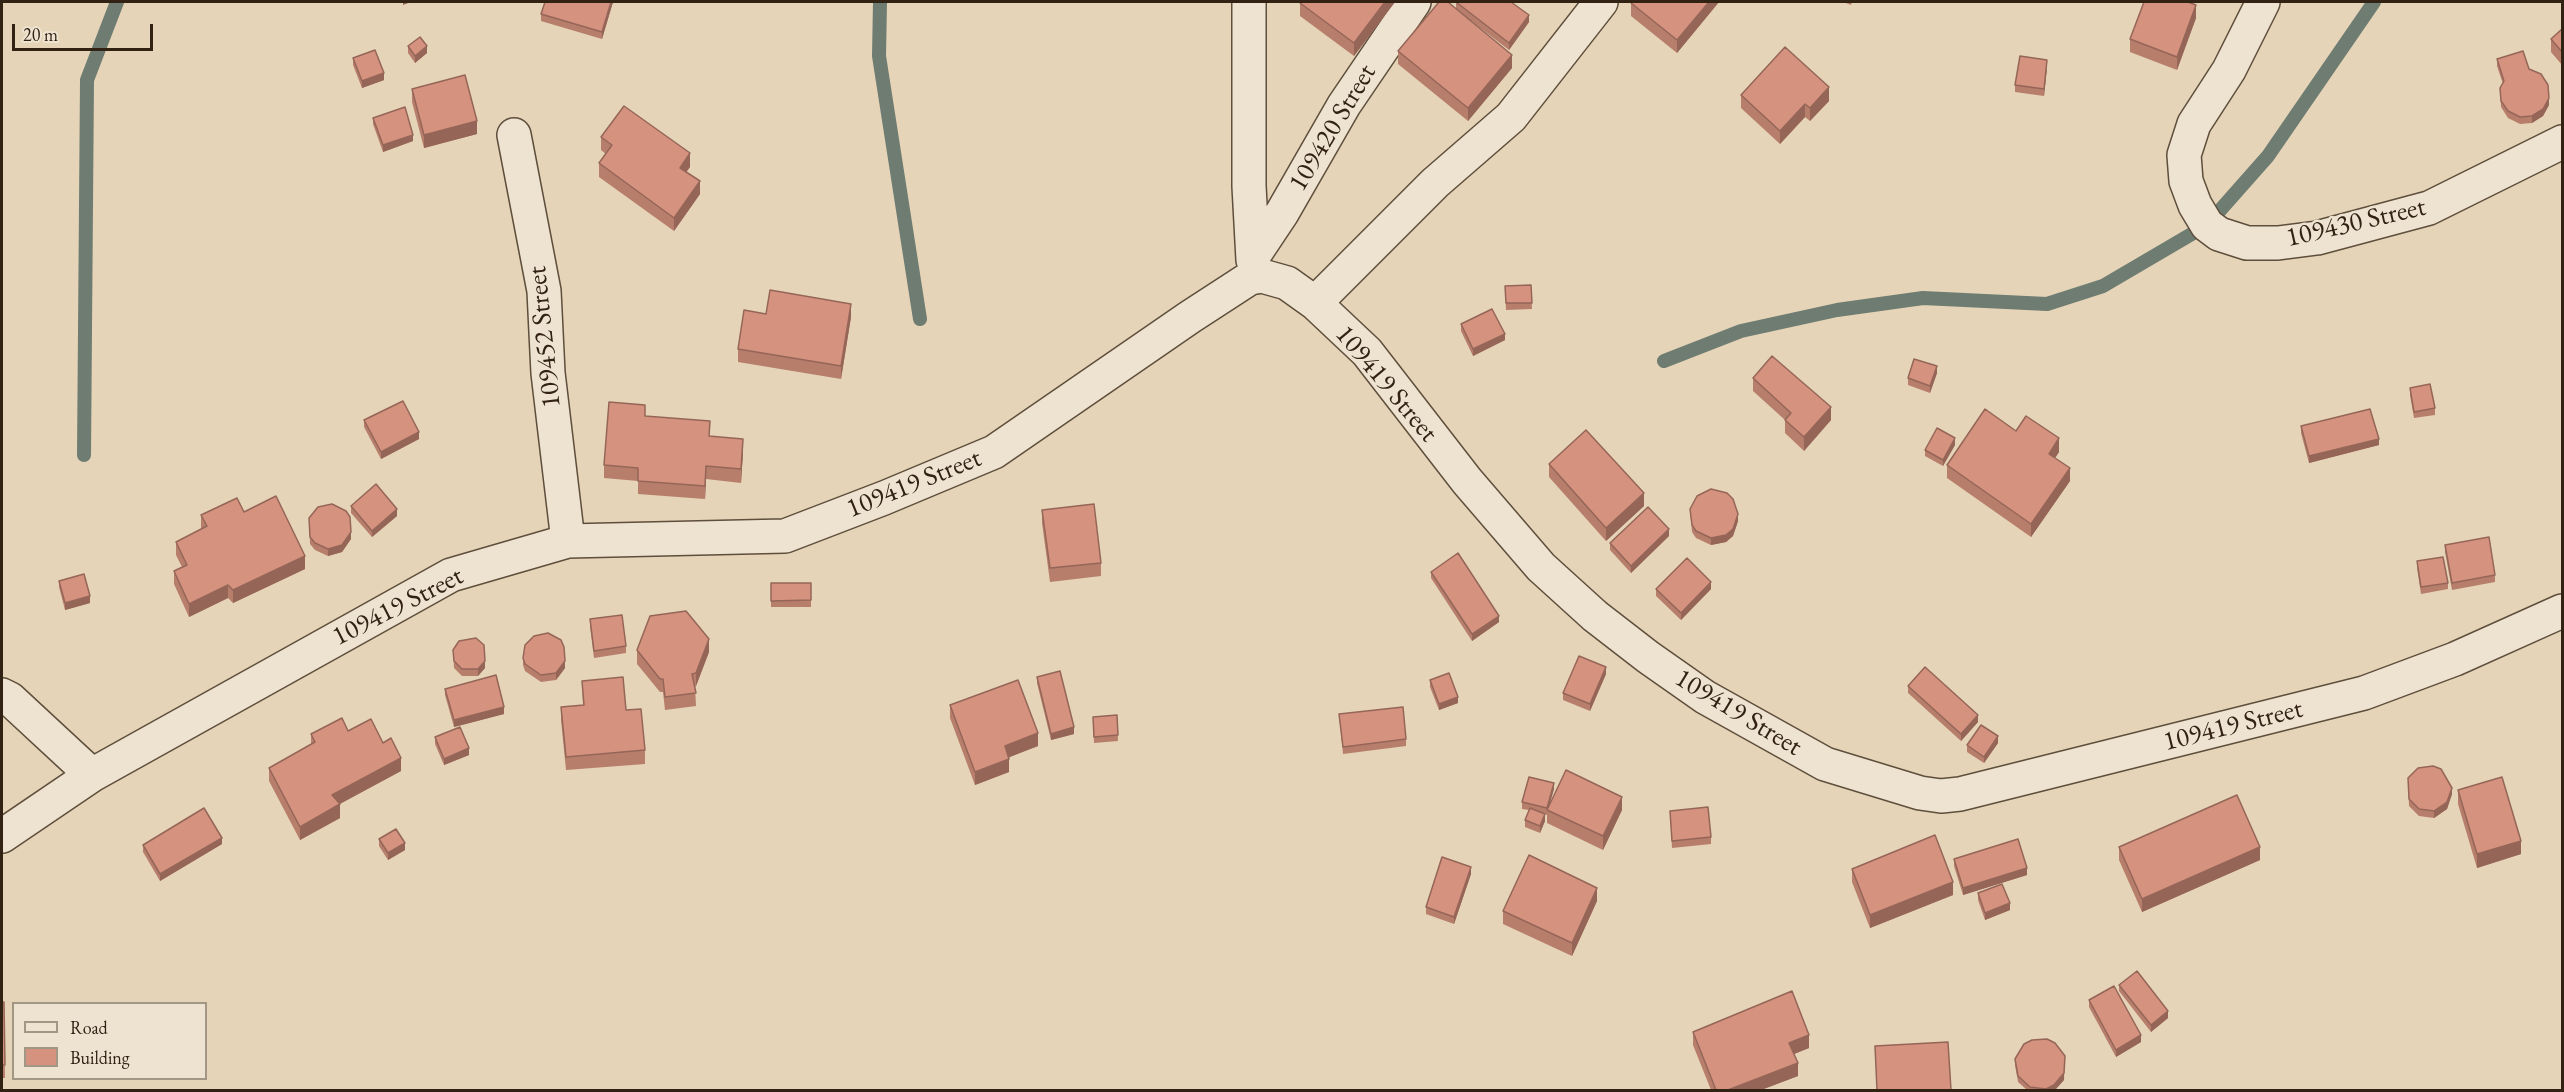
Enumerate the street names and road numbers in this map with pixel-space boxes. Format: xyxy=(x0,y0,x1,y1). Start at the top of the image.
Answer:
street label: 109420 Street xyxy=(1282,59,1384,197)
street label: 109430 Street xyxy=(2283,191,2429,255)
street label: 109452 Street xyxy=(521,264,569,410)
street label: 109419 Street xyxy=(1328,319,1444,449)
street label: 109419 Street xyxy=(842,442,986,526)
street label: 109419 Street xyxy=(327,560,469,654)
street label: 109419 Street xyxy=(1669,662,1807,764)
street label: 109419 Street xyxy=(2160,693,2306,759)

